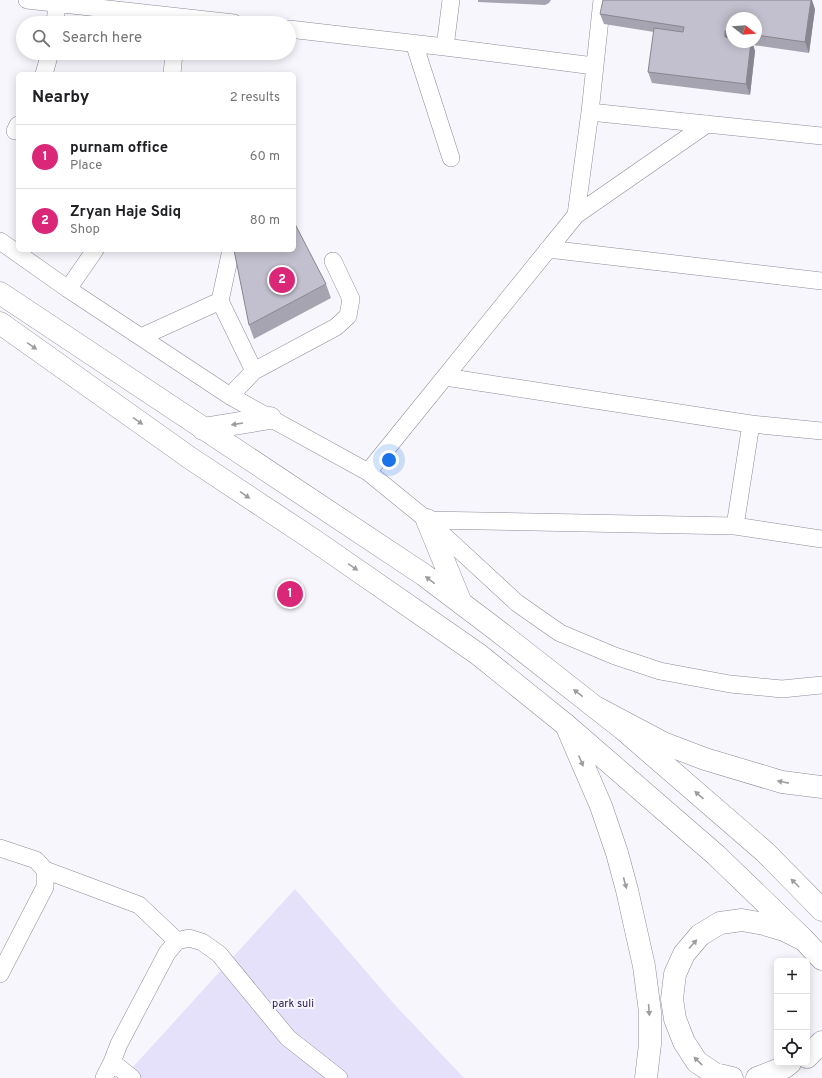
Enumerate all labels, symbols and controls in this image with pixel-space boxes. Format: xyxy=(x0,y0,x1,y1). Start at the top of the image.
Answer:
north arrow xyxy=(726,12,762,48)
search box xyxy=(16,16,296,60)
icon: search xyxy=(30,27,52,49)
text: Search here xyxy=(62,29,142,48)
text: Nearby xyxy=(32,87,89,109)
text: 2 results xyxy=(230,90,280,106)
text: purnam office xyxy=(70,139,168,158)
text: 1 xyxy=(42,149,48,165)
text: 60 m xyxy=(250,149,280,165)
text: Place xyxy=(70,158,102,174)
text: Zryan Haje Sdiq xyxy=(70,203,181,222)
text: 2 xyxy=(41,213,49,229)
text: 80 m xyxy=(250,213,280,229)
text: Shop xyxy=(70,222,100,238)
pin: 2 xyxy=(269,265,295,295)
one-way arrow xyxy=(27,342,37,350)
one-way arrow xyxy=(133,417,143,425)
one-way arrow xyxy=(230,421,243,427)
your location xyxy=(379,450,399,470)
one-way arrow xyxy=(239,491,251,498)
one-way arrow xyxy=(348,563,358,571)
one-way arrow xyxy=(425,576,436,584)
pin: 1 xyxy=(277,579,303,609)
one-way arrow xyxy=(572,689,583,698)
one-way arrow xyxy=(579,755,585,767)
one-way arrow xyxy=(777,778,790,784)
one-way arrow xyxy=(693,790,704,799)
one-way arrow xyxy=(622,877,628,889)
one-way arrow xyxy=(790,878,800,887)
one-way arrow xyxy=(688,938,697,949)
map controls xyxy=(774,958,810,1066)
button: + xyxy=(774,958,810,994)
button: − xyxy=(774,994,810,1030)
park label: park suli xyxy=(272,997,314,1011)
one-way arrow xyxy=(646,1004,653,1016)
button: locate xyxy=(774,1030,810,1066)
one-way arrow xyxy=(693,1056,703,1066)

